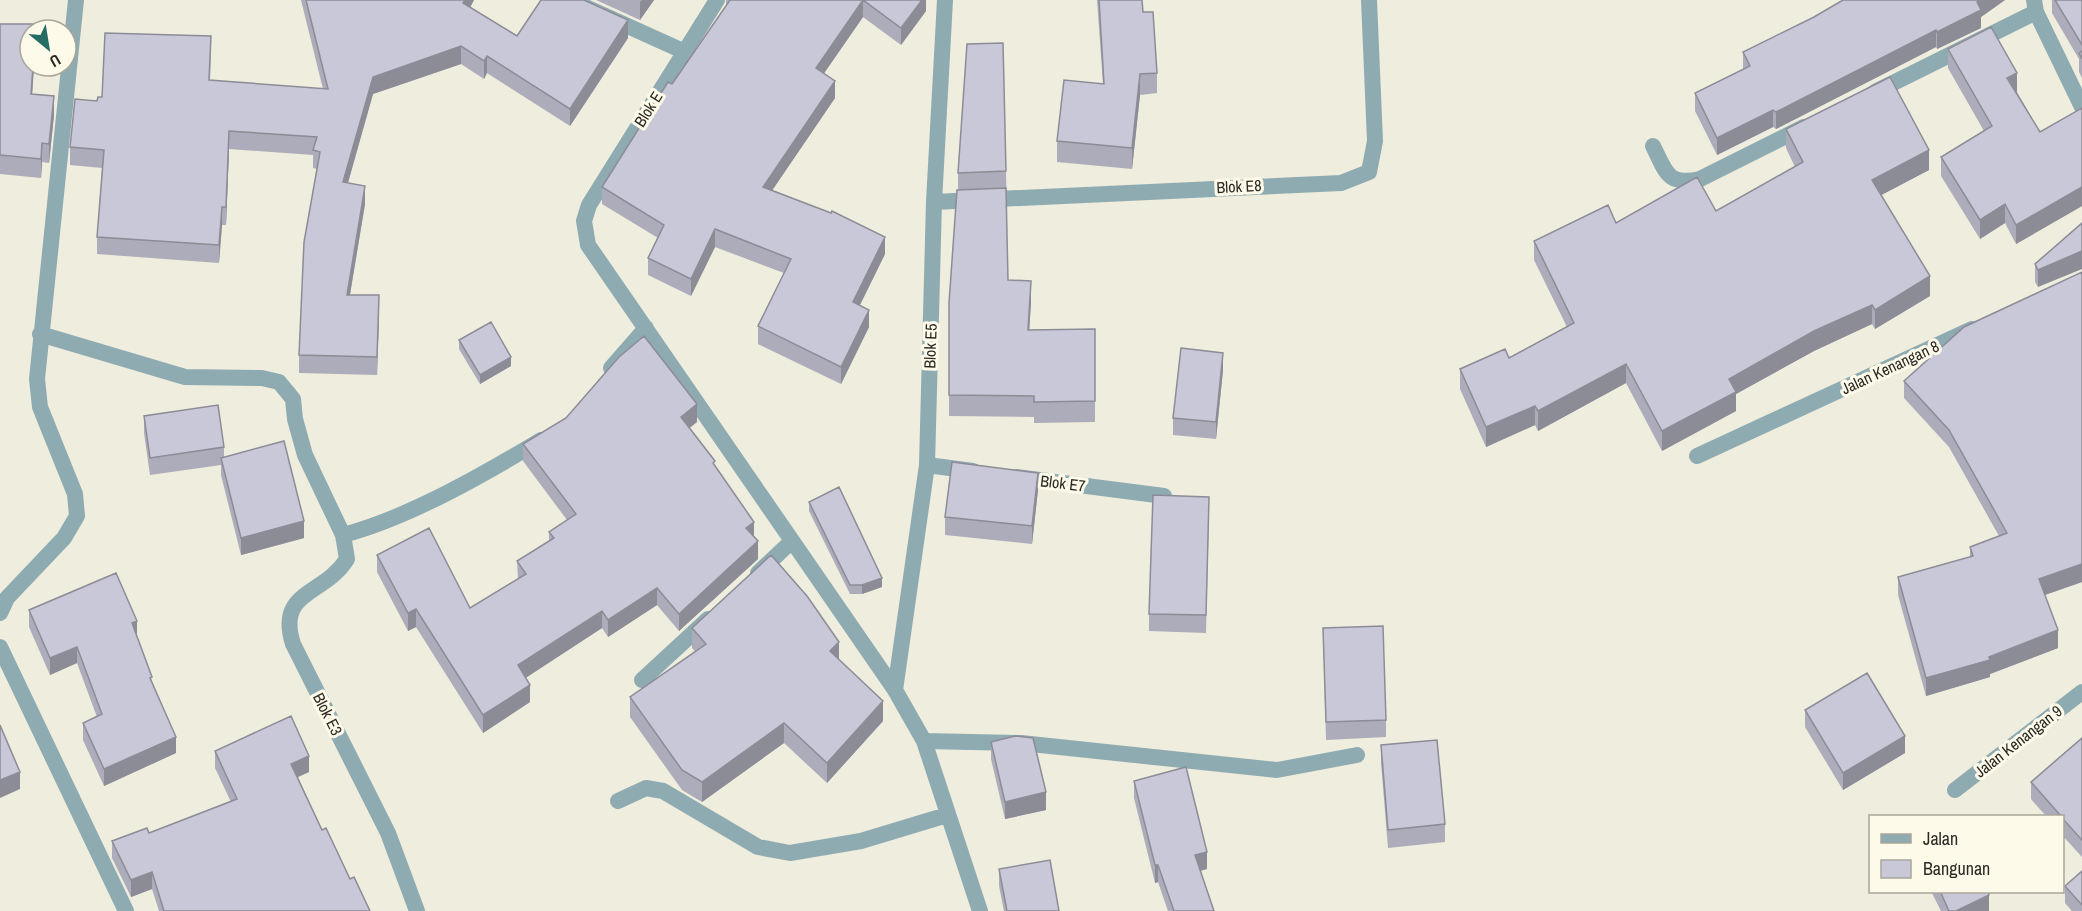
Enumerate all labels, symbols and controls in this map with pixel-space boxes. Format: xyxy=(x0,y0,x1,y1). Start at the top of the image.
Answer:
north arrow xyxy=(18,18,78,78)
text: U xyxy=(46,49,65,73)
street label: Blok E xyxy=(629,87,667,131)
street label: Blok E8 xyxy=(1216,174,1262,198)
street label: Blok E5 xyxy=(918,323,942,369)
street label: Jalan Kenangan 8 xyxy=(1837,335,1943,399)
street label: Blok E7 xyxy=(1039,469,1087,497)
street label: Blok E3 xyxy=(308,689,348,739)
street label: Jalan Kenangan 9 xyxy=(1970,700,2066,782)
legend xyxy=(1869,815,2064,893)
text: Jalan xyxy=(1923,826,1958,851)
text: Bangunan xyxy=(1923,856,1990,881)

